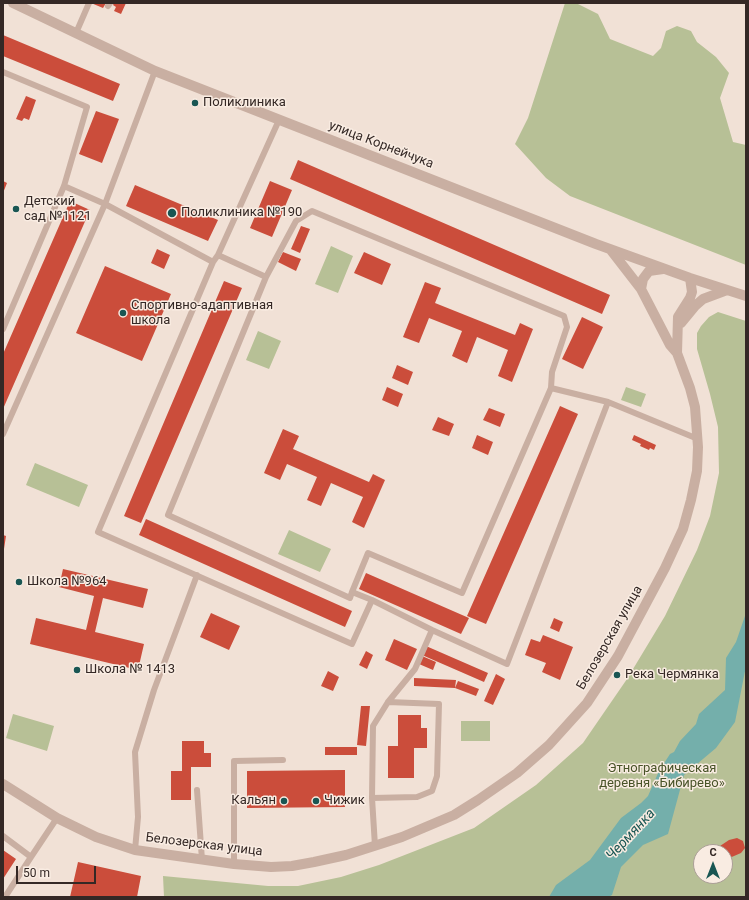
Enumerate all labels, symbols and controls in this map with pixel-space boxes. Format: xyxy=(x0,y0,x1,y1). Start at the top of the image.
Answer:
place label: Поликлиника xyxy=(203,95,286,111)
marker: Поликлиника xyxy=(190,98,200,108)
street label: улица Корнейчука xyxy=(326,118,436,172)
place label: Детский сад №1121 xyxy=(24,194,92,225)
marker: Детский сад №1121 xyxy=(11,204,21,214)
place label: Поликлиника №190 xyxy=(181,205,302,221)
marker: Поликлиника №190 xyxy=(166,207,178,219)
place label: Спортивно-адаптивная школа xyxy=(131,298,273,329)
marker: Спортивно-адаптивная школа xyxy=(118,308,128,318)
place label: Школа №964 xyxy=(27,574,107,590)
marker: Школа №964 xyxy=(14,577,24,587)
street label: Белозерская улица xyxy=(574,583,646,693)
place label: Школа № 1413 xyxy=(85,662,175,678)
marker: Школа № 1413 xyxy=(72,665,82,675)
place label: Река Чермянка xyxy=(625,667,719,683)
marker: Река Чермянка xyxy=(612,670,622,680)
park label: Этнографическая деревня «Бибирево» xyxy=(599,761,725,792)
place label: Кальян xyxy=(231,793,276,809)
place label: Чижик xyxy=(324,793,365,809)
marker: Кальян xyxy=(279,796,289,806)
marker: Чижик xyxy=(311,796,321,806)
water label: Чермянка xyxy=(603,806,659,864)
street label: Белозерская улица xyxy=(145,830,263,860)
north arrow xyxy=(693,844,733,884)
text: С xyxy=(709,846,717,859)
scale bar xyxy=(18,858,98,884)
text: 50 m xyxy=(23,866,50,880)

